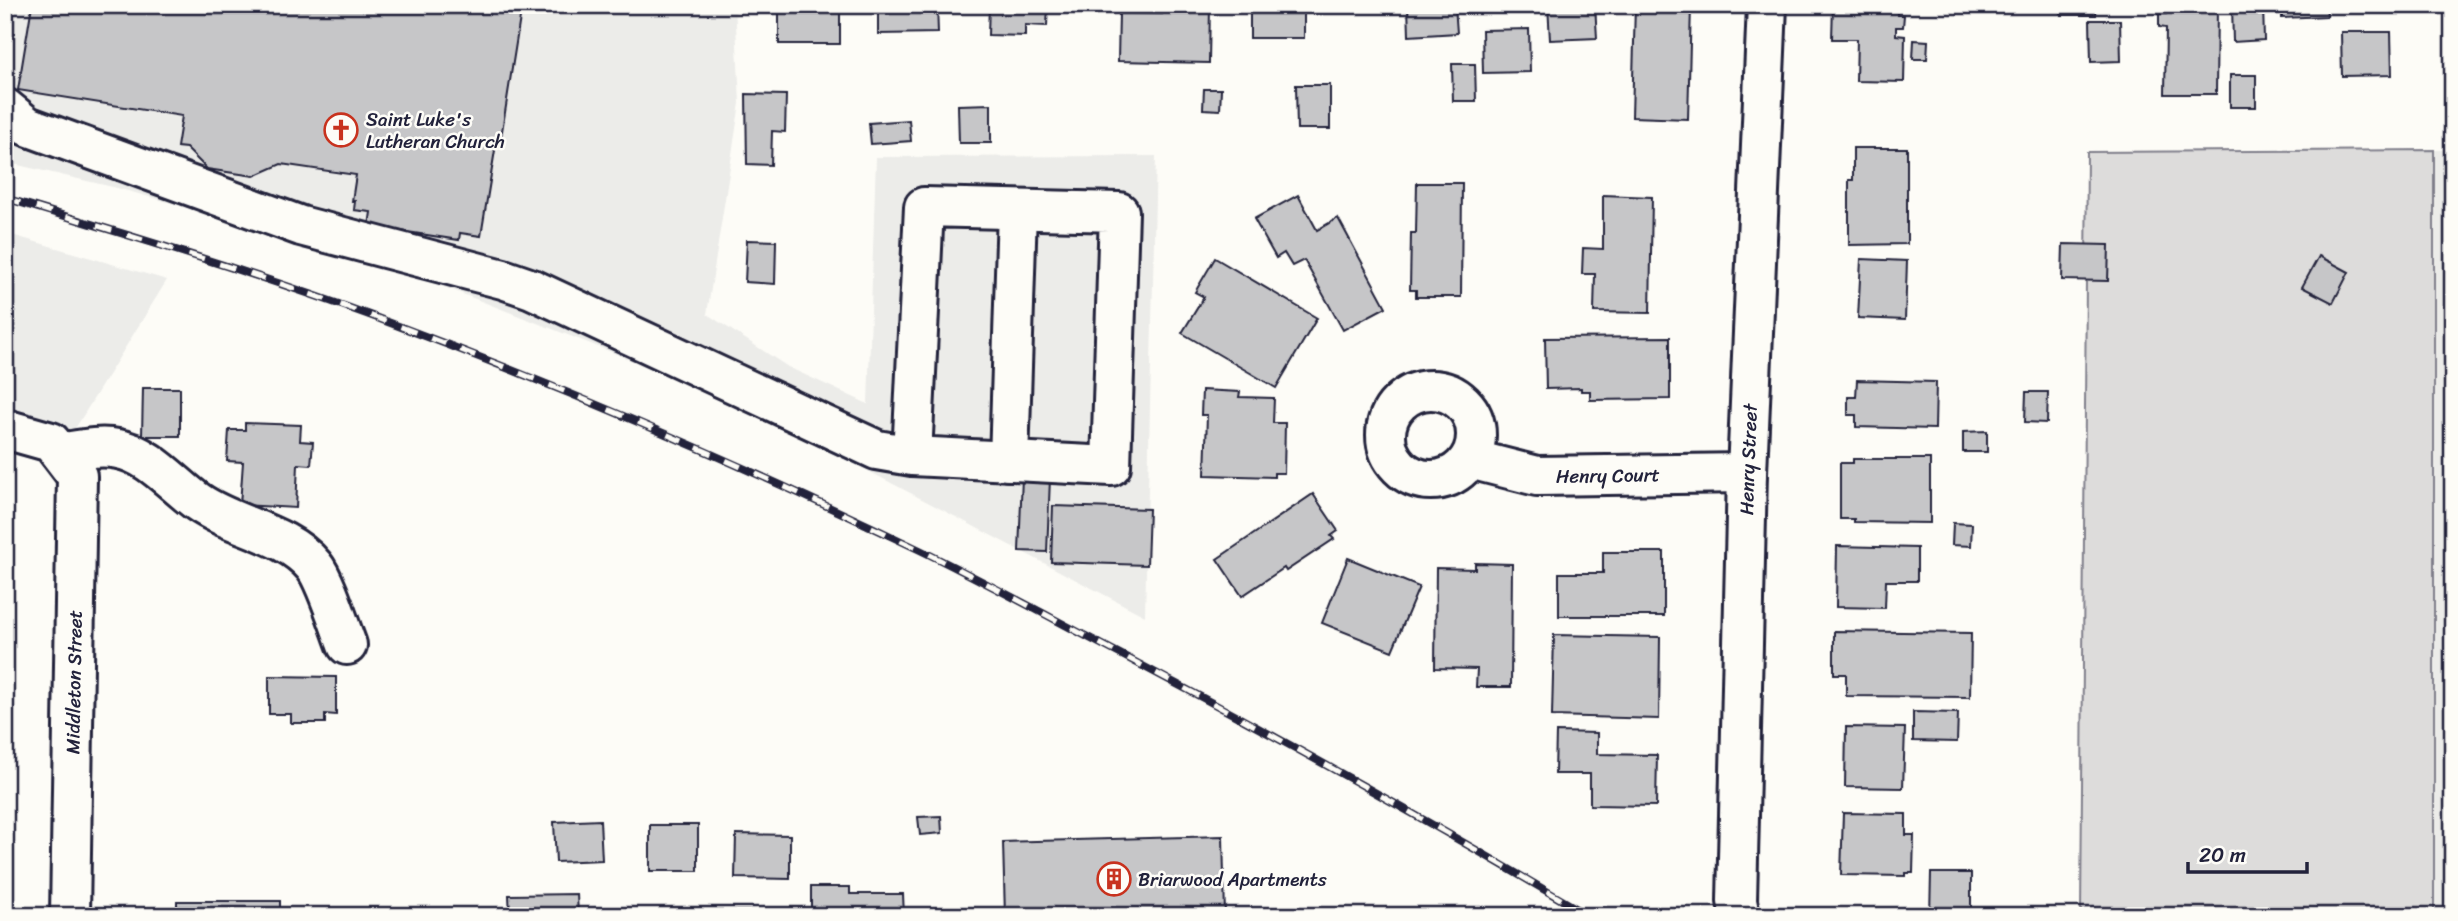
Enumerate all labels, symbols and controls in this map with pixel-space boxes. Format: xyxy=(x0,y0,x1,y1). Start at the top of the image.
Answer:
place label: Saint Luke's Lutheran Church xyxy=(366,103,505,158)
church icon: Saint Luke's Lutheran Church xyxy=(322,111,360,149)
street label: Henry Street xyxy=(1730,402,1766,515)
street label: Henry Court xyxy=(1556,458,1660,492)
street label: Middleton Street xyxy=(56,610,92,754)
scale bar xyxy=(2188,830,2308,874)
text: 20 m xyxy=(2199,836,2246,874)
building icon: Briarwood Apartments xyxy=(1095,860,1133,898)
place label: Briarwood Apartments xyxy=(1138,863,1327,896)

